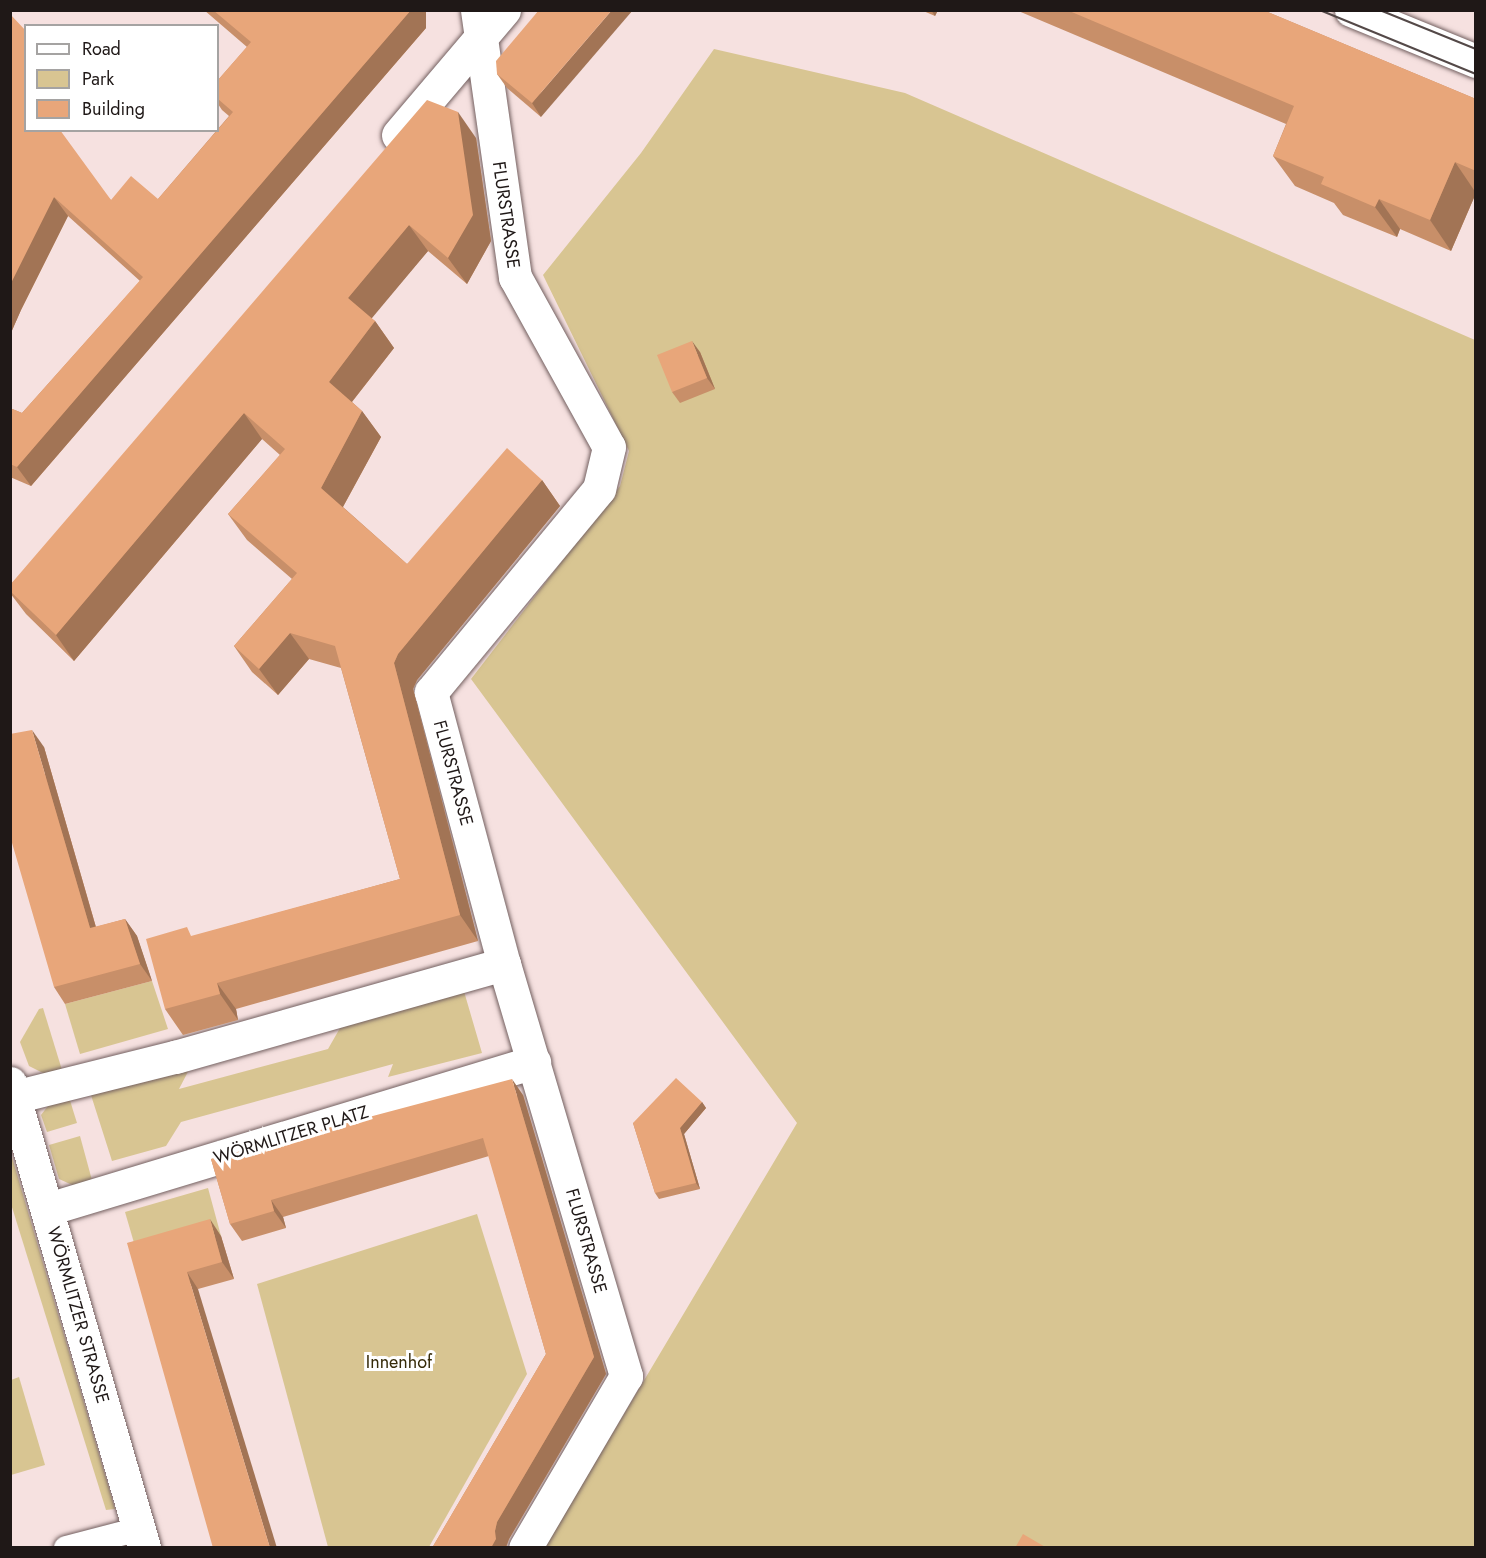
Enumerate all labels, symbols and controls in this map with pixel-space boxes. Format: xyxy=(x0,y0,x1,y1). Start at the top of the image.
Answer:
legend xyxy=(24,24,219,132)
text: Road xyxy=(82,36,121,62)
text: Park xyxy=(82,66,114,92)
text: Building xyxy=(82,96,145,122)
street label: FLURSTRASSE xyxy=(488,160,524,270)
street label: FLURSTRASSE xyxy=(429,718,477,828)
street label: WÖRMLITZER PLATZ xyxy=(211,1101,371,1169)
street label: FLURSTRASSE xyxy=(561,1186,611,1296)
street label: WÖRMLITZER STRASSE xyxy=(42,1224,114,1406)
park label: Innenhof xyxy=(366,1351,432,1373)

